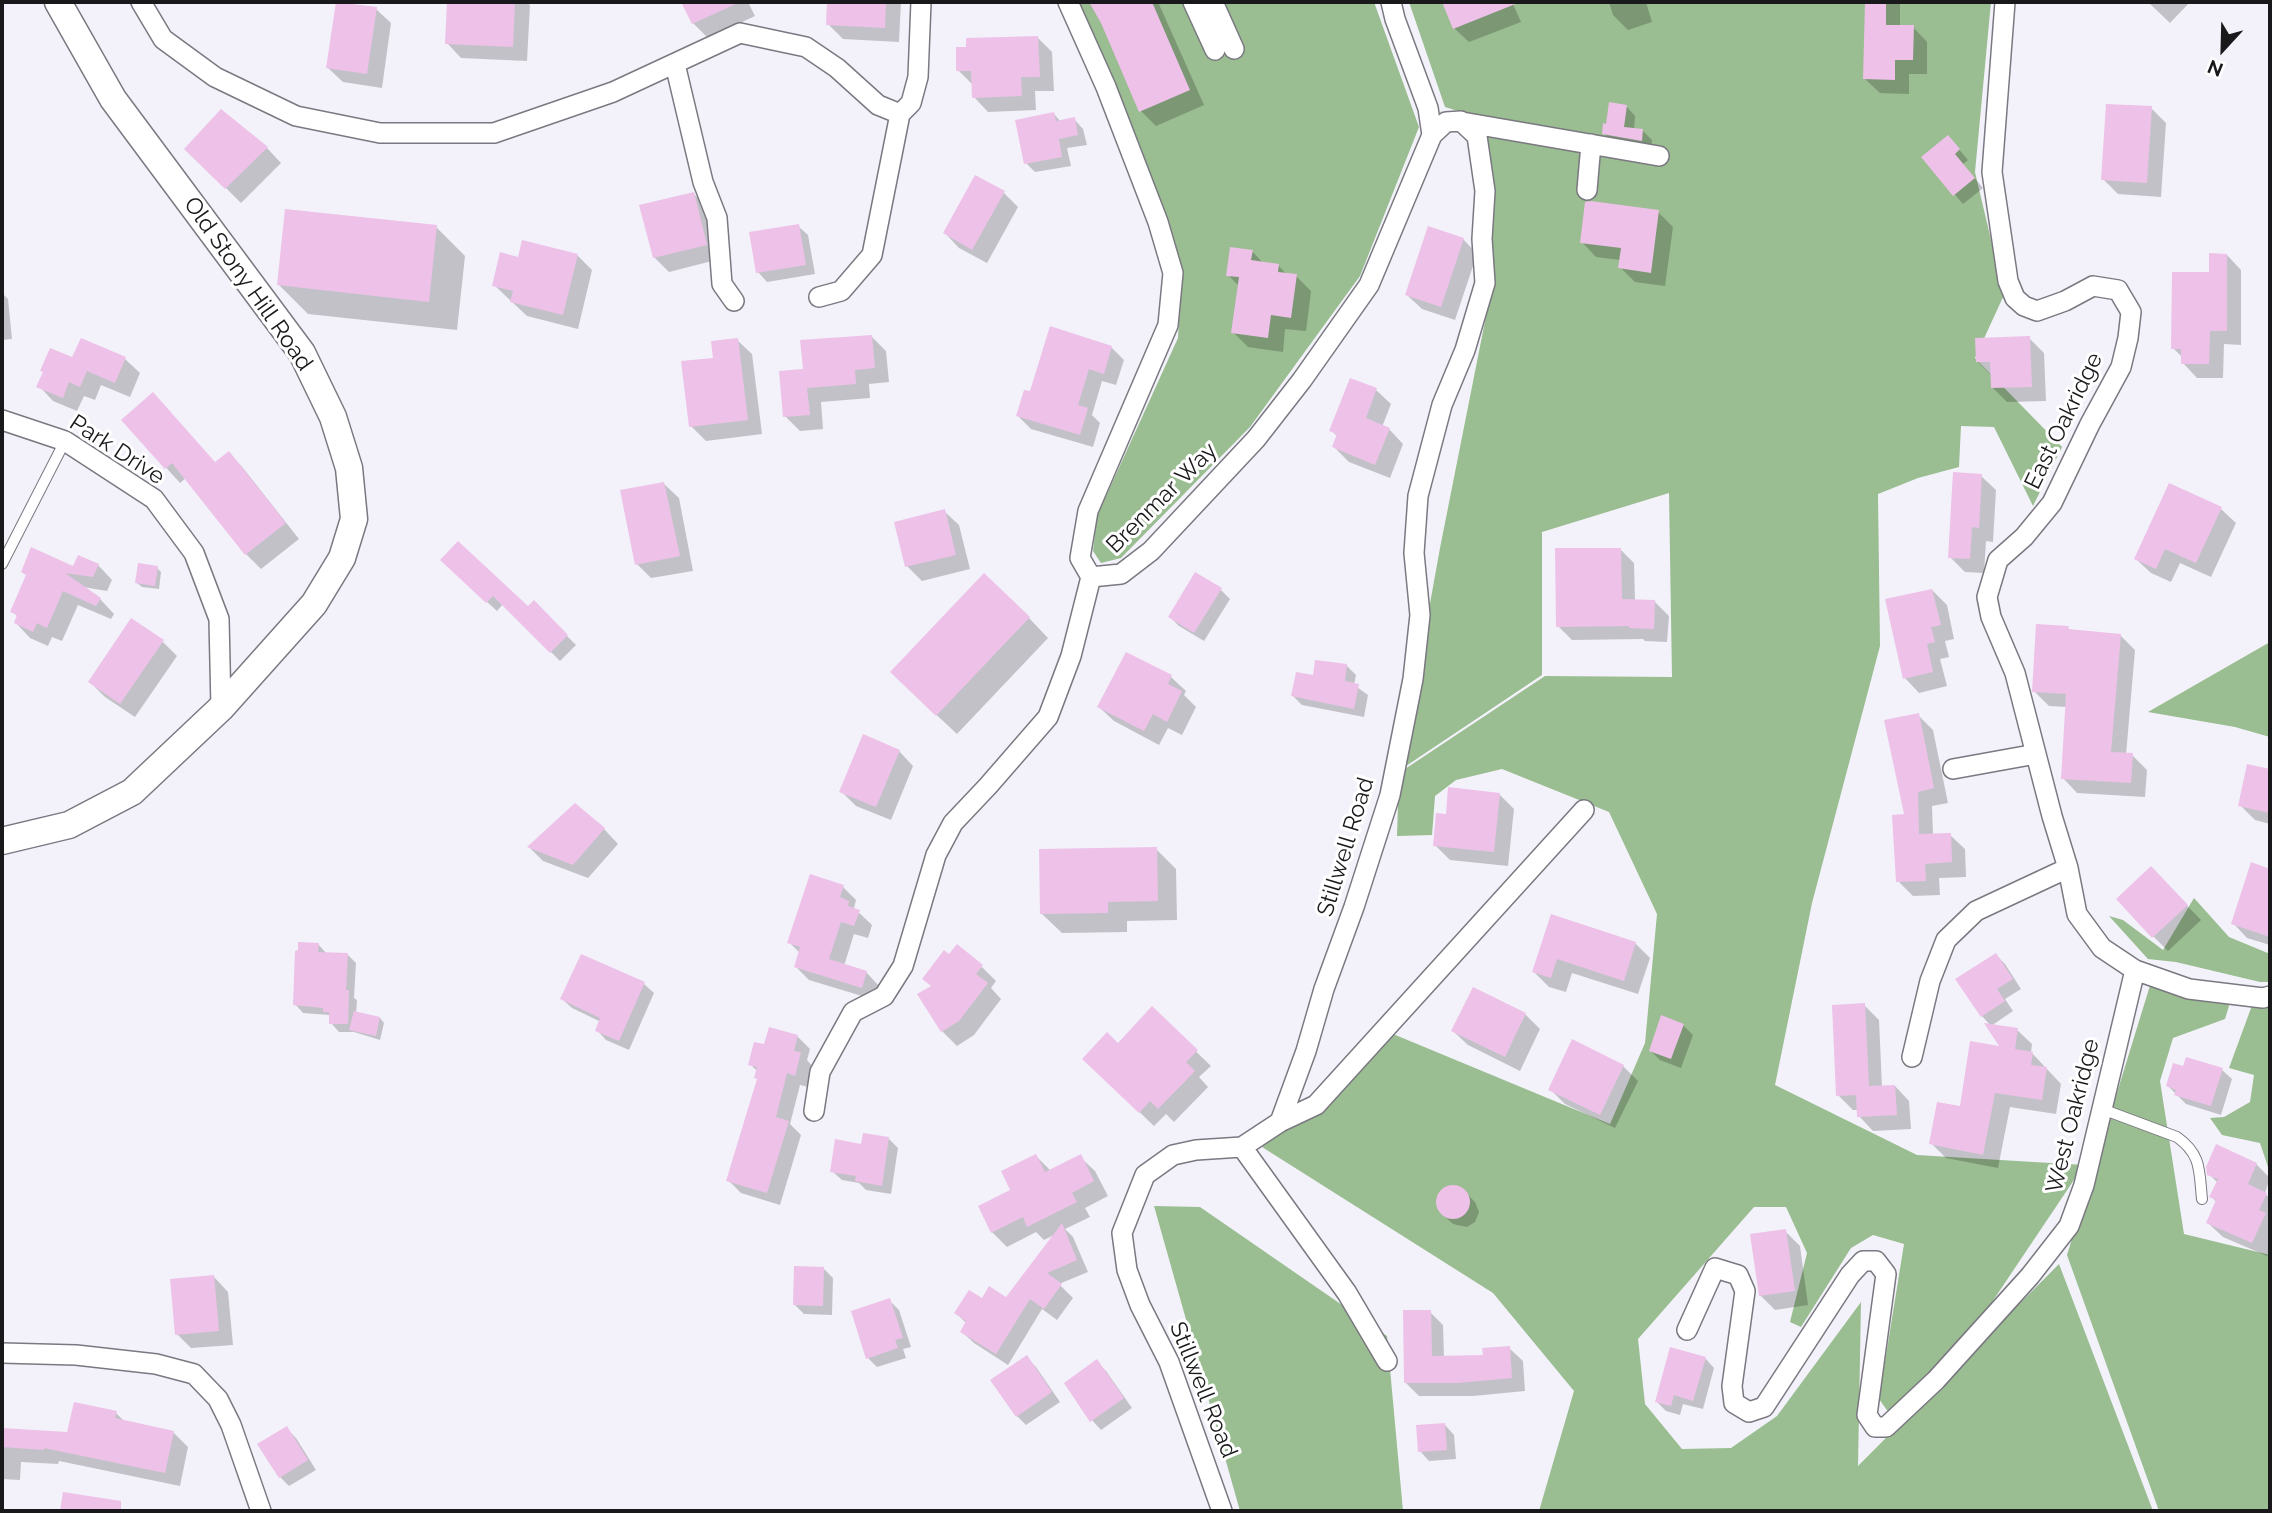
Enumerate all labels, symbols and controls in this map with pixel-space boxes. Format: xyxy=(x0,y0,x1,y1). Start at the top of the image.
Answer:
north arrow xyxy=(2188,14,2258,84)
text: N xyxy=(2204,56,2226,81)
street label: Old Stony Hill Road xyxy=(178,192,318,376)
street label: East Oakridge xyxy=(2019,348,2109,494)
street label: Park Drive xyxy=(64,409,170,491)
street label: Brenmar Way xyxy=(1101,437,1223,559)
street label: Stillwell Road xyxy=(1312,774,1380,920)
street label: West Oakridge xyxy=(2041,1036,2105,1196)
street label: Stillwell Road xyxy=(1163,1318,1243,1462)

